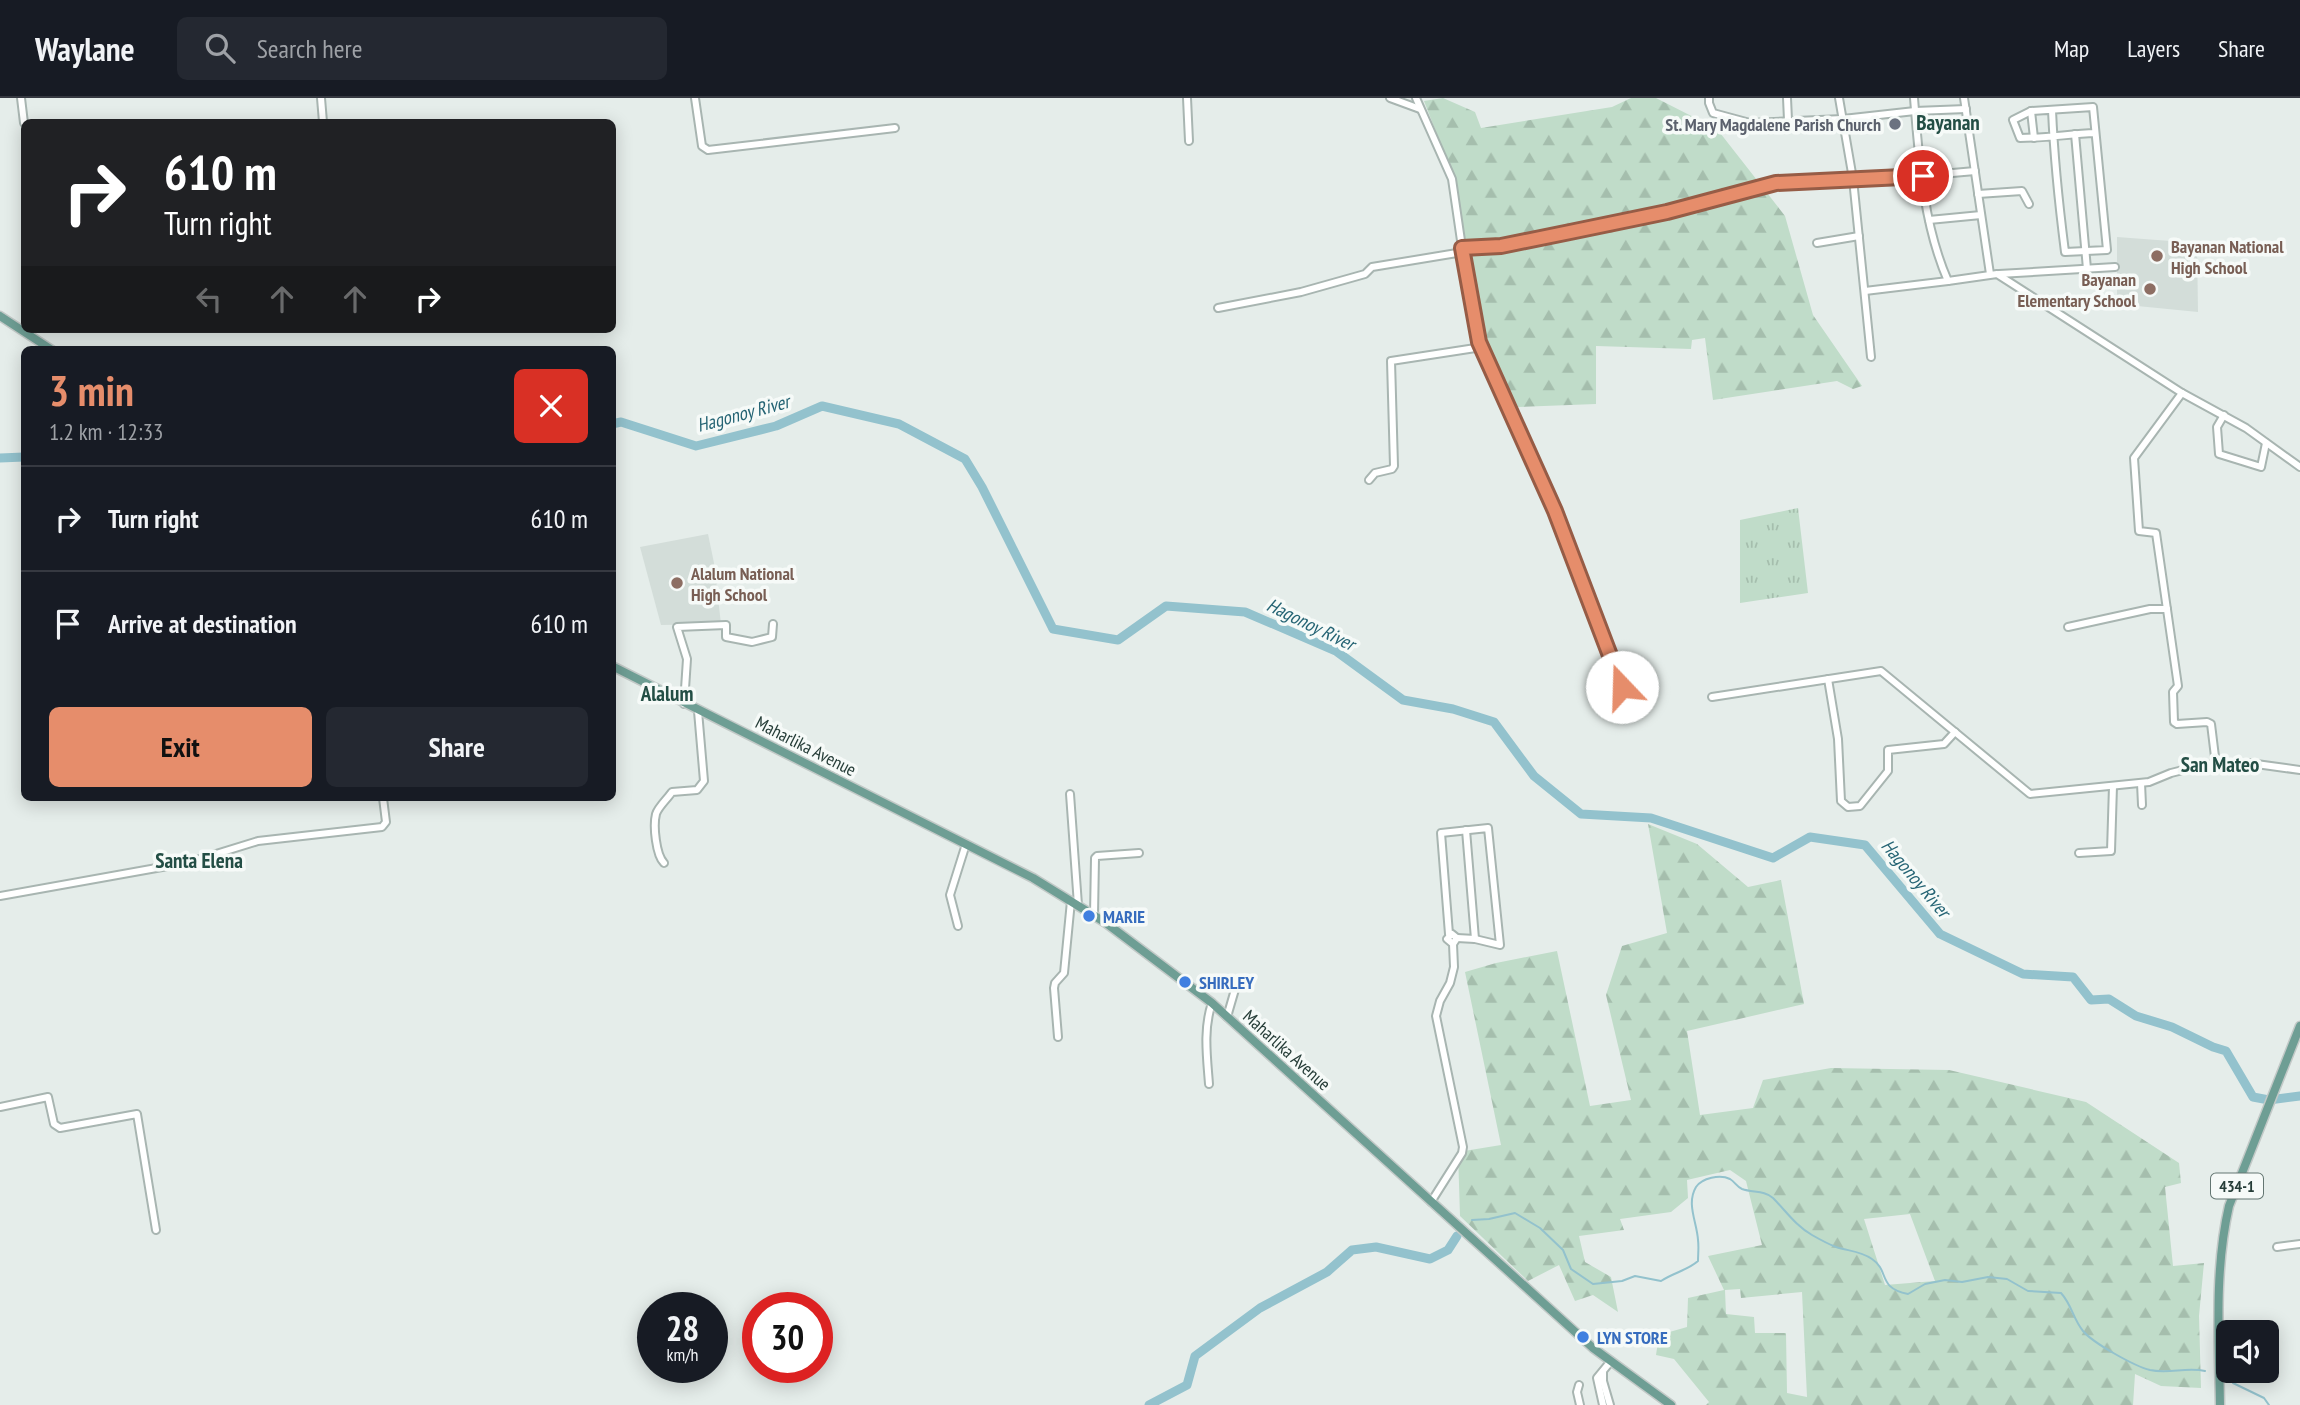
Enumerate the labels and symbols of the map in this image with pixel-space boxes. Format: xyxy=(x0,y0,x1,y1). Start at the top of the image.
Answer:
district label: Bayanan xyxy=(1916,109,1980,136)
place label: St. Mary Magdalene Parish Church xyxy=(1665,113,1881,136)
marker: St. Mary Magdalene Parish Church xyxy=(1887,116,1903,132)
pin xyxy=(1893,146,1953,206)
place label: Bayanan National High School xyxy=(2171,235,2284,279)
marker: Bayanan National High School xyxy=(2149,248,2165,264)
place label: Bayanan Elementary School xyxy=(2017,268,2137,312)
marker: Bayanan Elementary School xyxy=(2142,281,2158,297)
water label: Hagonoy River xyxy=(694,388,795,437)
place label: Alalum National High School xyxy=(690,562,795,606)
marker: Alalum National High School xyxy=(669,575,685,591)
water label: Hagonoy River xyxy=(1263,592,1361,657)
position arrow xyxy=(1585,650,1659,724)
district label: Alalum xyxy=(640,680,693,707)
street label: Maharlika Avenue xyxy=(752,711,860,781)
district label: San Mateo xyxy=(2181,751,2259,778)
water label: Hagonoy River xyxy=(1876,834,1957,924)
district label: Santa Elena xyxy=(155,847,243,874)
place label: MARIE xyxy=(1103,905,1145,928)
marker: MARIE xyxy=(1081,908,1097,924)
place label: SHIRLEY xyxy=(1199,971,1254,994)
marker: SHIRLEY xyxy=(1177,974,1193,990)
street label: Maharlika Avenue xyxy=(1238,1005,1336,1095)
road number: 434-1 xyxy=(2211,1174,2263,1198)
speed limit sign: 30 xyxy=(742,1292,833,1383)
place label: LYN STORE xyxy=(1597,1326,1668,1349)
marker: LYN STORE xyxy=(1575,1329,1591,1345)

